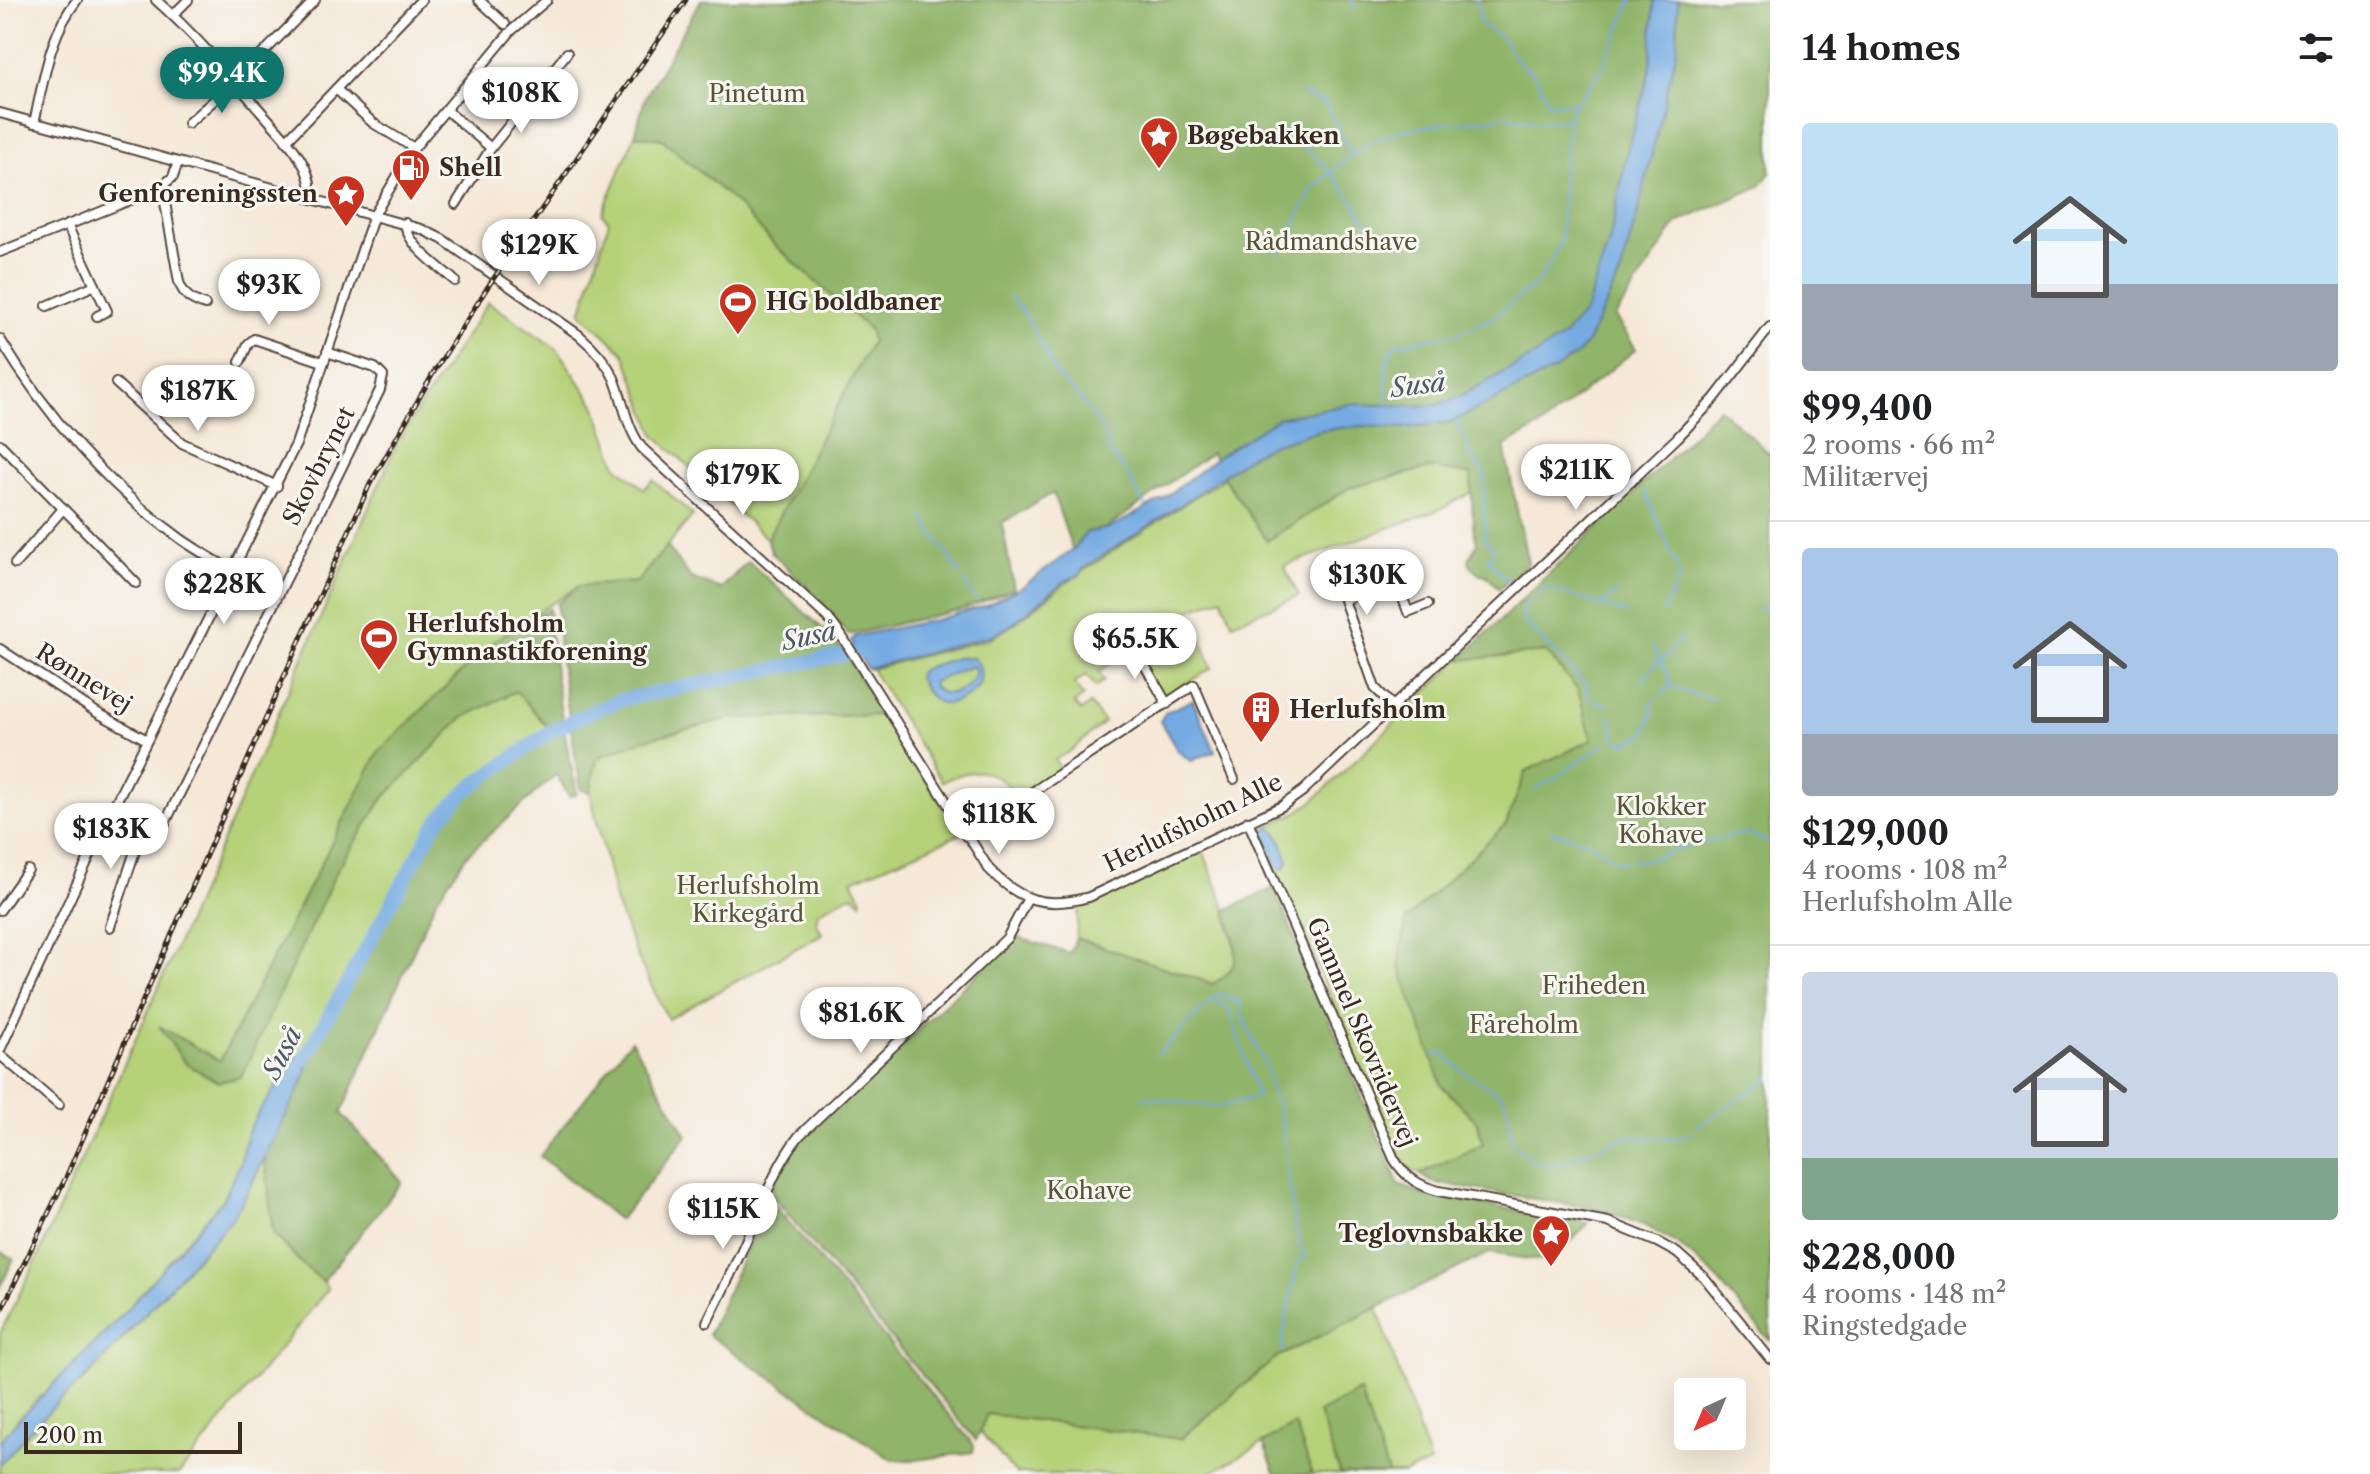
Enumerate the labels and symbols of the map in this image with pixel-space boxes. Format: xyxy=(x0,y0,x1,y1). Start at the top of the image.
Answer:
pin: $99.4K xyxy=(157,47,287,115)
pin: $108K xyxy=(465,67,577,135)
park label: Pinetum xyxy=(708,79,806,108)
place icon: Bøgebakken xyxy=(1138,115,1180,170)
place label: Bøgebakken xyxy=(1187,121,1340,150)
fuel station icon: Shell xyxy=(390,147,432,202)
place label: Shell xyxy=(439,153,502,182)
place icon: Genforeningssten xyxy=(325,173,367,228)
place label: Genforeningssten xyxy=(98,179,319,208)
pin: $129K xyxy=(483,219,595,287)
park label: Rådmandshave xyxy=(1245,227,1417,256)
pin: $93K xyxy=(222,259,316,327)
sports icon: HG boldbaner xyxy=(717,281,759,336)
place label: HG boldbaner xyxy=(766,287,942,316)
pin: $187K xyxy=(142,365,254,433)
water label: Suså xyxy=(1387,366,1448,404)
street label: Skovbrynet xyxy=(276,401,361,530)
pin: $211K xyxy=(1520,444,1632,512)
pin: $179K xyxy=(687,449,799,517)
pin: $130K xyxy=(1311,549,1423,617)
pin: $228K xyxy=(168,558,280,626)
place label: Herlufsholm Gymnastikforening xyxy=(407,609,648,666)
pin: $65.5K xyxy=(1070,613,1200,681)
water label: Suså xyxy=(777,615,840,658)
sports icon: Herlufsholm Gymnastikforening xyxy=(358,617,400,672)
street label: Rønnevej xyxy=(31,637,138,718)
building icon: Herlufsholm xyxy=(1240,689,1282,744)
place label: Herlufsholm xyxy=(1289,695,1446,724)
street label: Herlufsholm Alle xyxy=(1099,767,1287,878)
pin: $118K xyxy=(943,788,1055,856)
park label: Klokker Kohave xyxy=(1616,792,1706,849)
pin: $183K xyxy=(55,803,167,871)
park label: Herlufsholm Kirkegård xyxy=(676,871,820,928)
street label: Gammel Skovridervej xyxy=(1301,913,1424,1151)
park label: Friheden xyxy=(1542,971,1646,1000)
pin: $81.6K xyxy=(796,987,926,1055)
park label: Fåreholm xyxy=(1469,1010,1579,1039)
water label: Suså xyxy=(254,1021,309,1087)
park label: Kohave xyxy=(1046,1176,1132,1205)
pin: $115K xyxy=(667,1183,779,1251)
place icon: Teglovnsbakke xyxy=(1530,1213,1572,1268)
place label: Teglovnsbakke xyxy=(1338,1219,1523,1248)
north arrow xyxy=(1674,1378,1746,1450)
scale bar xyxy=(24,1418,242,1454)

